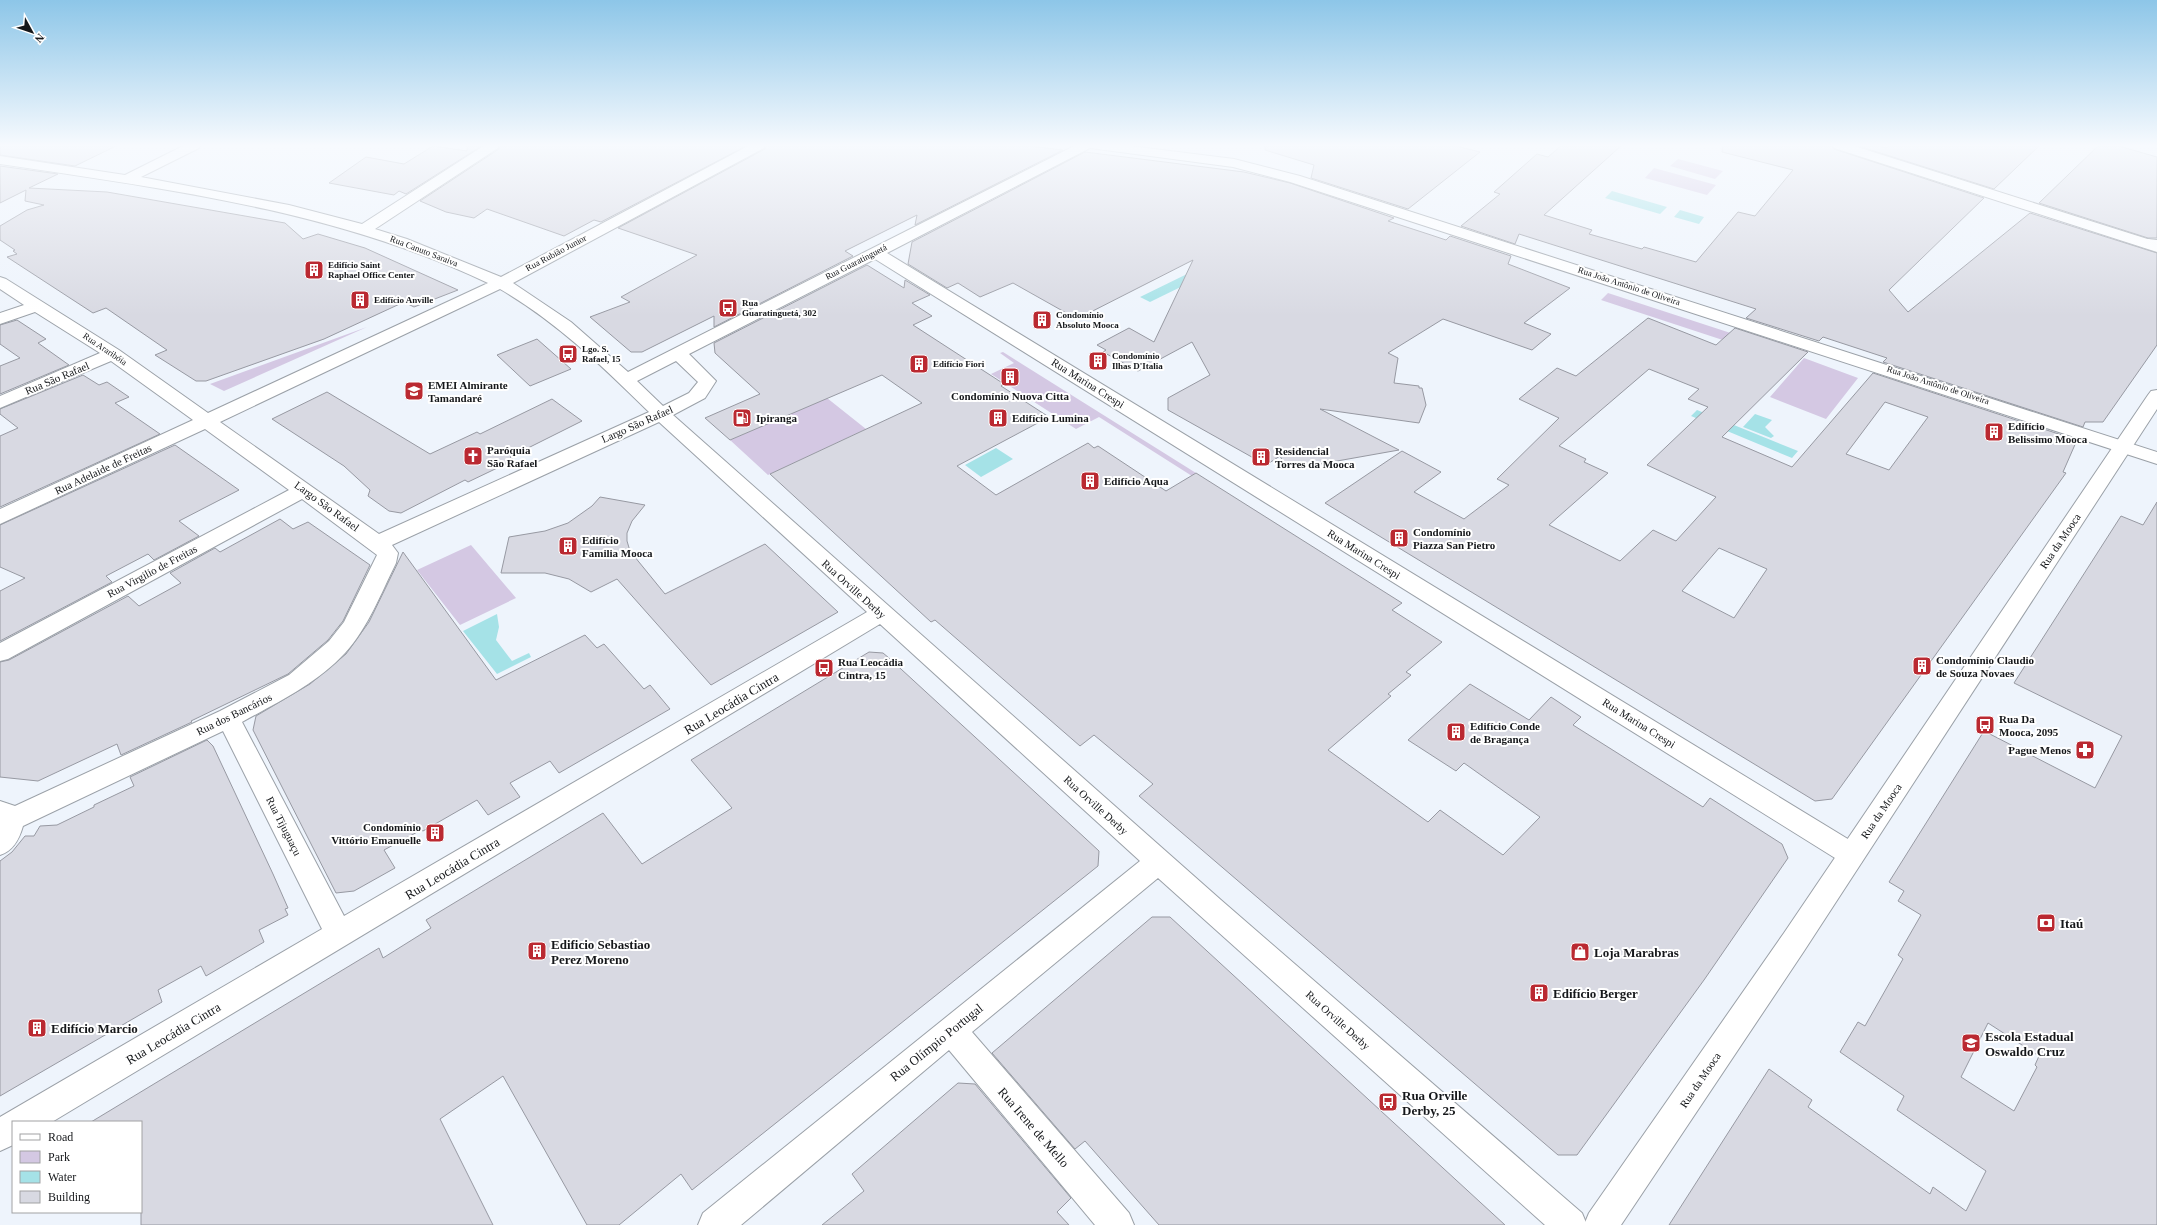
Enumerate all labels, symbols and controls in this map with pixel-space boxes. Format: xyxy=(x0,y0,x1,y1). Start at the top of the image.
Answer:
north arrow xyxy=(12,12,52,52)
text: N xyxy=(32,32,47,45)
street label: Rua Canuto Saraiva xyxy=(389,233,459,269)
street label: Rua Rubião Junior xyxy=(524,233,588,273)
street label: Rua Guaratinguetá xyxy=(824,242,888,282)
building icon: Edifício Saint Raphael Office Center xyxy=(303,259,325,281)
place label: Edifício Saint Raphael Office Center xyxy=(328,260,414,280)
street label: Rua João Antônio de Oliveira xyxy=(1577,265,1681,307)
building icon: Edifício Anville xyxy=(349,289,371,311)
place label: Edifício Anville xyxy=(374,295,433,305)
bus stop icon: Rua Guaratinguetá, 302 xyxy=(717,297,739,319)
place label: Rua Guaratinguetá, 302 xyxy=(742,298,817,318)
building icon: Condomínio Absoluto Mooca xyxy=(1031,309,1053,331)
place label: Condomínio Absoluto Mooca xyxy=(1056,310,1119,330)
street label: Rua Araribóia xyxy=(81,331,129,367)
bus stop icon: Lgo. S. Rafael, 15 xyxy=(557,343,579,365)
place label: Lgo. S. Rafael, 15 xyxy=(582,344,621,364)
building icon: Condomínio Ilhas D'Italia xyxy=(1087,350,1109,372)
place label: Condomínio Ilhas D'Italia xyxy=(1112,351,1163,371)
building icon: Edifício Fiori xyxy=(908,353,930,375)
street label: Rua Marina Crespi xyxy=(1049,356,1127,410)
street label: Rua São Rafael xyxy=(23,359,91,397)
place label: Edifício Fiori xyxy=(933,359,985,369)
street label: Rua João Antônio de Oliveira xyxy=(1886,364,1990,406)
building icon: Condomínio Nuova Citta xyxy=(999,366,1021,388)
place label: EMEI Almirante Tamandaré xyxy=(428,379,508,404)
school or university icon: EMEI Almirante Tamandaré xyxy=(403,380,425,402)
place label: Condomínio Nuova Citta xyxy=(951,390,1069,402)
street label: Largo São Rafael xyxy=(599,403,675,445)
fuel station icon: Ipiranga xyxy=(731,407,753,429)
building icon: Edifício Lumina xyxy=(987,407,1009,429)
place label: Ipiranga xyxy=(756,412,797,424)
place label: Edifício Lumina xyxy=(1012,412,1089,424)
place label: Edifício Belissimo Mooca xyxy=(2008,420,2088,445)
building icon: Edifício Belissimo Mooca xyxy=(1983,421,2005,443)
street label: Rua Adelaide de Freitas xyxy=(53,441,153,497)
place label: Paróquia São Rafael xyxy=(487,444,537,469)
church icon: Paróquia São Rafael xyxy=(462,445,484,467)
place label: Residencial Torres da Mooca xyxy=(1275,445,1355,470)
building icon: Residencial Torres da Mooca xyxy=(1250,446,1272,468)
building icon: Edifício Aqua xyxy=(1079,470,1101,492)
place label: Edifício Aqua xyxy=(1104,475,1169,487)
street label: Largo São Rafael xyxy=(292,479,362,533)
street label: Rua da Mooca xyxy=(2037,511,2083,571)
place label: Condomínio Piazza San Pietro xyxy=(1413,526,1496,551)
street label: Rua Marina Crespi xyxy=(1325,527,1403,581)
building icon: Condomínio Piazza San Pietro xyxy=(1388,527,1410,549)
place label: Edifício Familia Mooca xyxy=(582,534,653,559)
building icon: Edifício Familia Mooca xyxy=(557,535,579,557)
street label: Rua Virgilio de Freitas xyxy=(105,542,199,600)
street label: Rua Orville Derby xyxy=(820,557,889,621)
place label: Condomínio Claudio de Souza Novaes xyxy=(1936,654,2035,679)
building icon: Condomínio Claudio de Souza Novaes xyxy=(1911,655,1933,677)
place label: Rua Leocádia Cintra, 15 xyxy=(838,656,904,681)
bus stop icon: Rua Leocádia Cintra, 15 xyxy=(813,657,835,679)
street label: Rua Leocádia Cintra xyxy=(681,669,781,738)
street label: Rua dos Bancários xyxy=(194,691,274,737)
street label: Rua Marina Crespi xyxy=(1600,696,1678,750)
place label: Rua Da Mooca, 2095 xyxy=(1999,713,2059,738)
bus stop icon: Rua Da Mooca, 2095 xyxy=(1974,714,1996,736)
place label: Edifício Conde de Bragança xyxy=(1470,720,1540,745)
building icon: Edifício Conde de Bragança xyxy=(1445,721,1467,743)
pharmacy icon: Pague Menos xyxy=(2074,739,2096,761)
place label: Pague Menos xyxy=(2008,744,2072,756)
street label: Rua Orville Derby xyxy=(1062,773,1131,837)
street label: Rua da Mooca xyxy=(1858,781,1904,841)
street label: Rua Tijuguaçu xyxy=(264,795,304,858)
place label: Condomínio Vittório Emanuelle xyxy=(331,821,421,846)
building icon: Condomínio Vittório Emanuelle xyxy=(424,822,446,844)
street label: Rua Leocádia Cintra xyxy=(402,834,502,903)
bank icon: Itaú xyxy=(2035,912,2057,934)
place label: Itaú xyxy=(2060,916,2083,931)
place label: Edificio Sebastiao Perez Moreno xyxy=(551,937,650,967)
building icon: Edificio Sebastiao Perez Moreno xyxy=(526,940,548,962)
shop icon: Loja Marabras xyxy=(1569,941,1591,963)
place label: Loja Marabras xyxy=(1594,945,1679,960)
building icon: Edifício Berger xyxy=(1528,982,1550,1004)
place label: Edifício Berger xyxy=(1553,986,1638,1001)
street label: Rua Orville Derby xyxy=(1304,988,1373,1052)
street label: Rua Leocádia Cintra xyxy=(123,999,223,1068)
street label: Rua Olímpio Portugal xyxy=(887,1000,986,1084)
building icon: Edifício Marcio xyxy=(26,1017,48,1039)
place label: Edifício Marcio xyxy=(51,1021,138,1036)
place label: Escola Estadual Oswaldo Cruz xyxy=(1985,1029,2074,1059)
school or university icon: Escola Estadual Oswaldo Cruz xyxy=(1960,1032,1982,1054)
street label: Rua da Mooca xyxy=(1677,1050,1723,1110)
street label: Rua Irene de Mello xyxy=(995,1084,1072,1170)
place label: Rua Orville Derby, 25 xyxy=(1402,1088,1468,1118)
bus stop icon: Rua Orville Derby, 25 xyxy=(1377,1091,1399,1113)
legend xyxy=(12,1121,142,1213)
text: Road xyxy=(48,1130,73,1144)
text: Park xyxy=(48,1150,70,1164)
text: Water xyxy=(48,1170,76,1184)
text: Building xyxy=(48,1190,90,1204)

